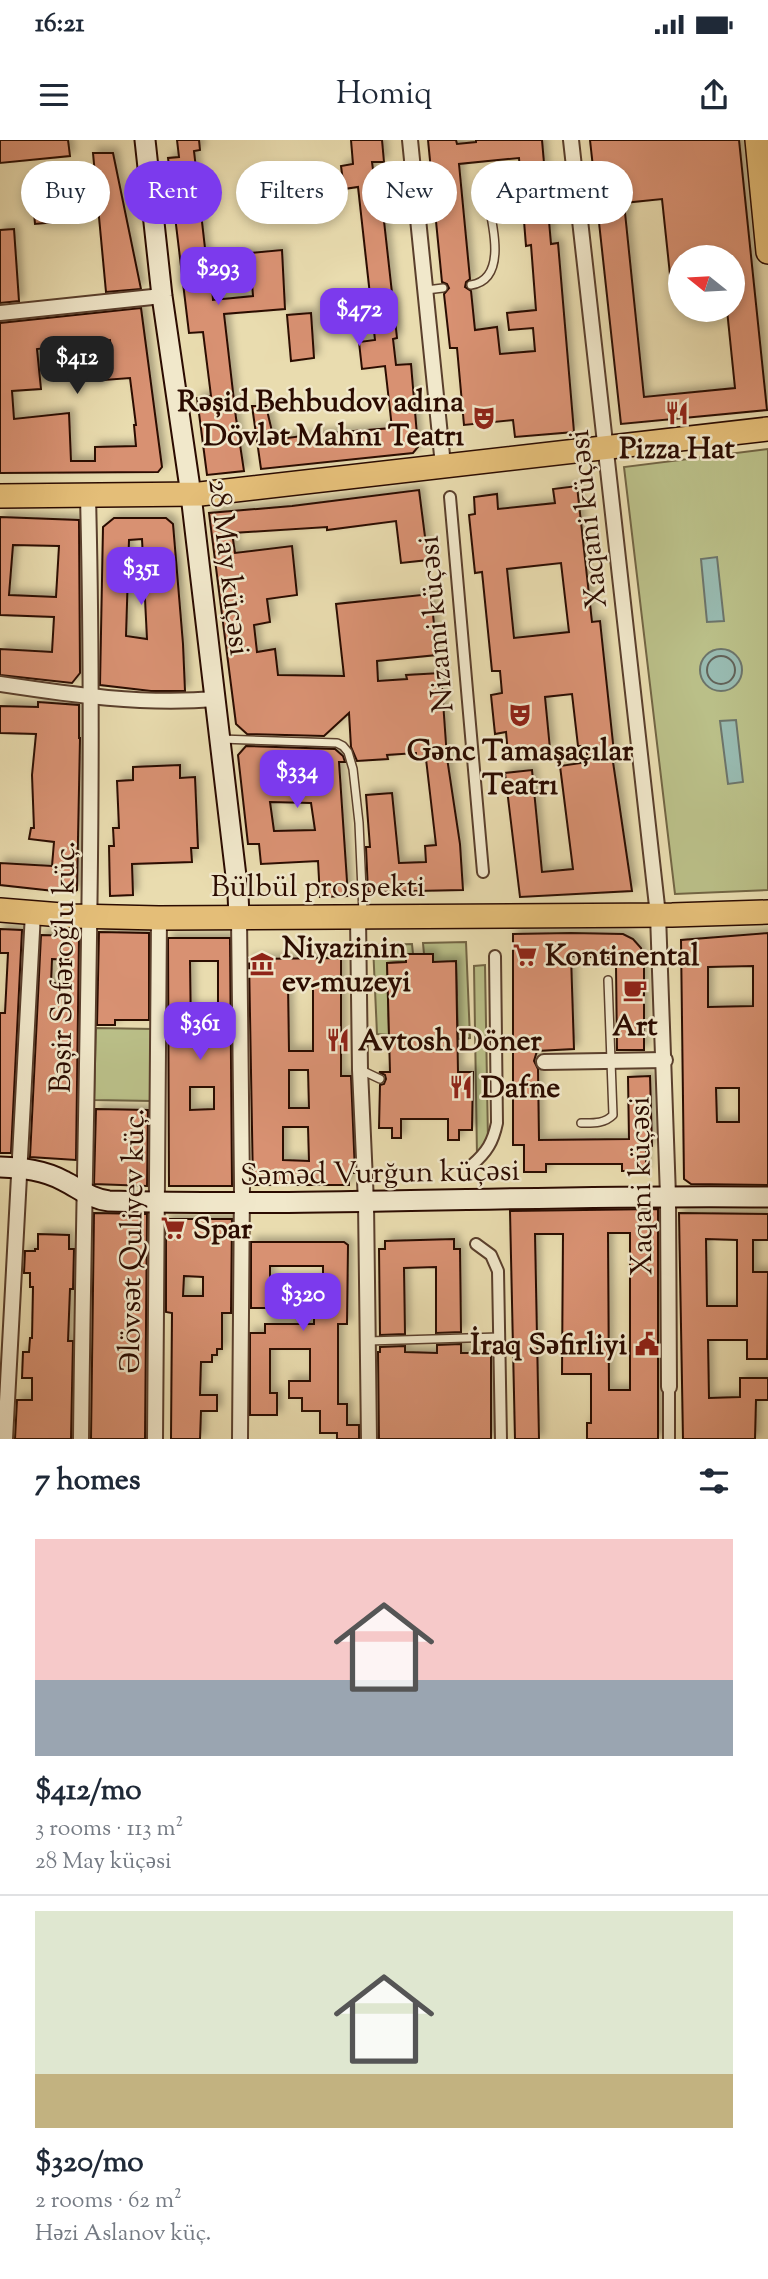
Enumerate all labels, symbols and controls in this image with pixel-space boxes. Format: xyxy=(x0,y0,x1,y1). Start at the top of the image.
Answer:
text: 16:21 xyxy=(35,6,84,43)
text: Homiq xyxy=(336,72,432,118)
icon: menu xyxy=(35,76,73,114)
icon: share xyxy=(695,76,733,114)
chip: Buy xyxy=(21,161,110,224)
chip: Rent xyxy=(124,161,222,224)
chip: Filters xyxy=(236,161,348,224)
chip: New xyxy=(362,161,457,224)
chip: Apartment xyxy=(471,161,633,224)
north arrow xyxy=(668,245,746,322)
map controls xyxy=(668,245,745,322)
pin: $293 xyxy=(177,248,259,307)
text: $293 xyxy=(196,253,240,286)
pin: $472 xyxy=(318,288,400,348)
text: $472 xyxy=(336,294,382,327)
pin: $412 xyxy=(36,336,118,396)
text: $412 xyxy=(56,342,98,375)
place label: Rəşid Behbudov adına Dövlət Mahnı Teatrı xyxy=(177,382,464,459)
restaurant icon: Pizza Hat xyxy=(663,399,691,427)
theatre icon: Rəşid Behbudov adına Dövlət Mahnı Teatrı xyxy=(470,404,498,432)
street label: Xaqani küçəsi xyxy=(559,427,620,610)
place label: Pizza Hat xyxy=(619,429,735,472)
street label: 28 May küçəsi xyxy=(195,476,260,658)
street label: Nizami küçəsi xyxy=(408,534,467,714)
pin: $351 xyxy=(100,547,182,607)
text: $351 xyxy=(122,553,160,586)
theatre icon: Gənc Tamaşaçılar Teatrı xyxy=(506,701,534,729)
place label: Gənc Tamaşaçılar Teatrı xyxy=(407,731,634,808)
pin: $334 xyxy=(256,750,338,810)
text: $334 xyxy=(276,756,318,789)
street label: Bəşir Səfəroğlu küç. xyxy=(41,841,88,1094)
street label: Bülbül prospekti xyxy=(211,867,425,910)
place label: Niyazinin ev-muzeyi xyxy=(282,928,411,1005)
place label: Kontinental xyxy=(545,936,700,979)
supermarket icon: Kontinental xyxy=(511,941,539,969)
museum icon: Niyazinin ev-muzeyi xyxy=(248,950,276,978)
cafe icon: Art xyxy=(621,976,649,1004)
pin: $361 xyxy=(159,1002,241,1062)
place label: Art xyxy=(612,1006,658,1049)
text: $361 xyxy=(180,1008,220,1041)
place label: Avtosh Döner xyxy=(358,1021,542,1064)
restaurant icon: Avtosh Döner xyxy=(324,1026,352,1054)
place label: Dafne xyxy=(481,1068,560,1111)
restaurant icon: Dafne xyxy=(447,1073,475,1101)
street label: Xaqani küçəsi xyxy=(619,1096,666,1276)
street label: Əlövsət Quliyev küç. xyxy=(110,1108,157,1374)
street label: Səməd Vurğun küçəsi xyxy=(240,1151,520,1198)
place label: Spar xyxy=(193,1209,253,1252)
supermarket icon: Spar xyxy=(159,1214,187,1242)
pin: $320 xyxy=(262,1274,344,1333)
text: $320 xyxy=(281,1279,325,1312)
place label: İraq Səfirliyi xyxy=(471,1325,627,1368)
public building icon: İraq Səfirliyi xyxy=(633,1330,661,1358)
text: 7 homes xyxy=(35,1460,140,1503)
icon: filters xyxy=(695,1462,733,1500)
icon: home xyxy=(321,1584,447,1710)
text: $412/mo xyxy=(35,1770,142,1813)
text: 3 rooms · 113 m² xyxy=(35,1813,183,1846)
text: 28 May küçəsi xyxy=(35,1846,171,1879)
icon: home xyxy=(321,1956,447,2082)
text: $320/mo xyxy=(35,2142,144,2185)
text: 2 rooms · 62 m² xyxy=(35,2185,182,2218)
text: Həzi Aslanov küç. xyxy=(35,2218,211,2251)

